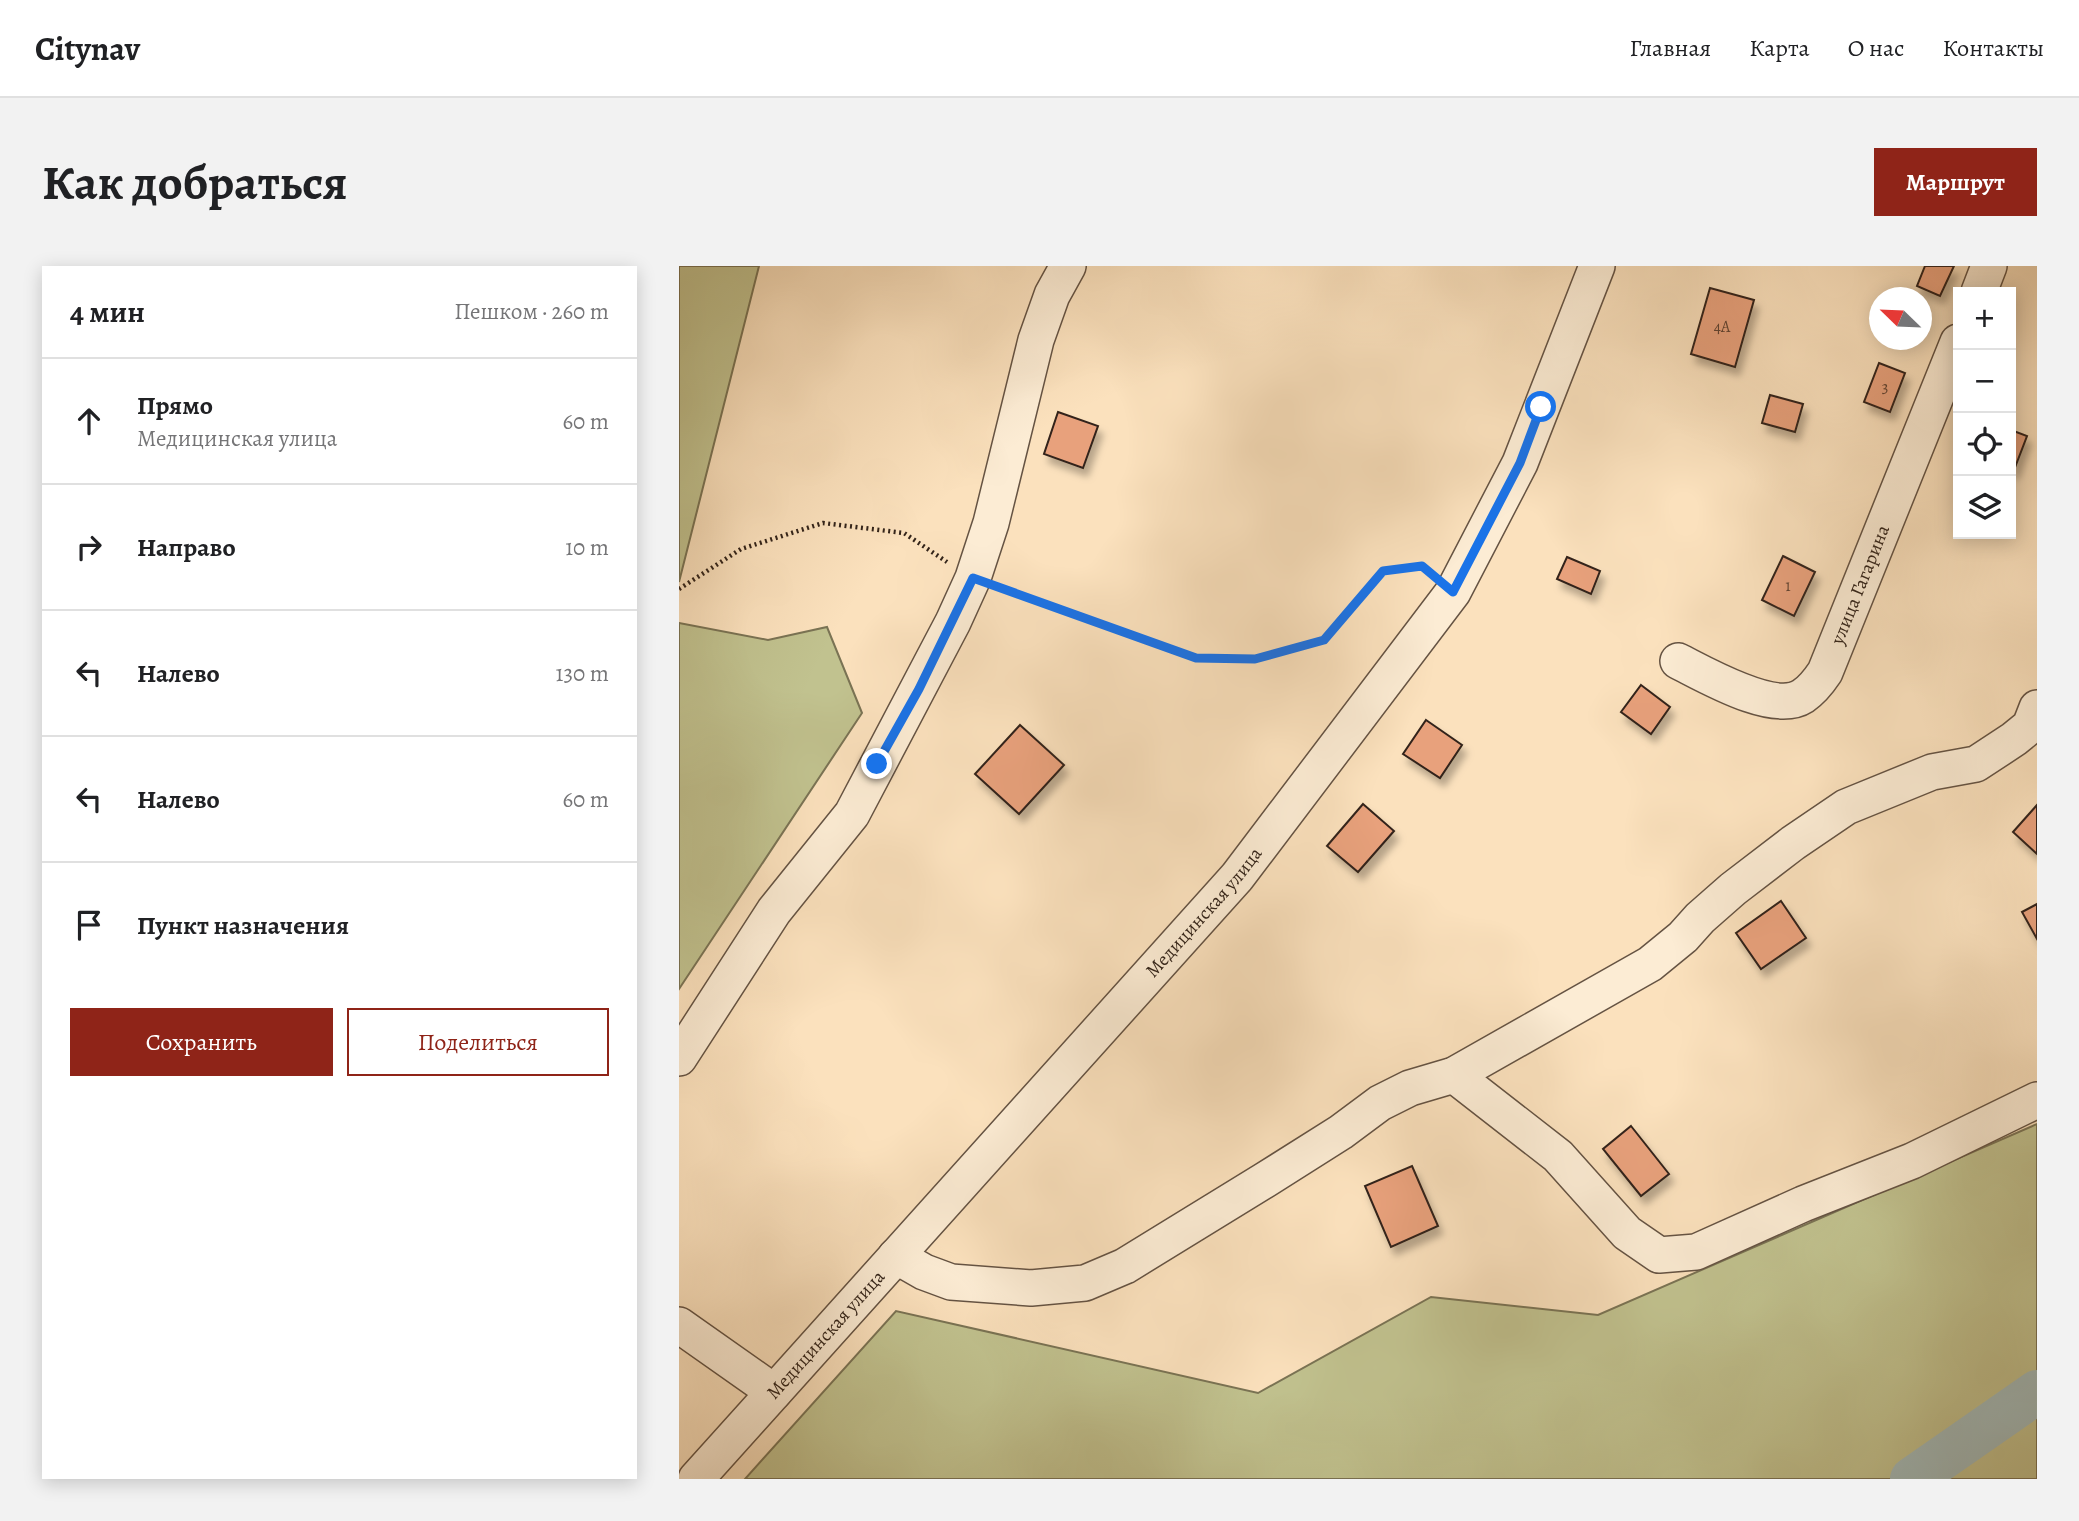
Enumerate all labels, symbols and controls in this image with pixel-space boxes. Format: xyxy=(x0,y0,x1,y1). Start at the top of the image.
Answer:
text: Citynav xyxy=(35,26,140,71)
text: Главная xyxy=(1630,32,1711,64)
text: Карта xyxy=(1749,32,1810,64)
text: О нас xyxy=(1848,32,1904,64)
text: Контакты xyxy=(1942,32,2044,64)
button: Маршрут xyxy=(1874,148,2037,216)
text: Как добраться xyxy=(42,149,348,216)
north arrow xyxy=(1869,287,1932,350)
map controls xyxy=(1953,287,2016,539)
button: + xyxy=(1953,287,2016,350)
text: 4 мин xyxy=(70,292,145,332)
text: Пешком · 260 m xyxy=(454,296,609,327)
house number: 4А xyxy=(1714,316,1731,338)
button: − xyxy=(1953,350,2016,413)
house number: 3 xyxy=(1882,376,1888,398)
text: Прямо xyxy=(137,388,213,423)
route start xyxy=(1525,391,1556,422)
icon: ahead xyxy=(70,402,108,440)
text: 60 m xyxy=(562,406,609,437)
button: locate xyxy=(1953,413,2016,476)
text: Медицинская улица xyxy=(137,423,337,454)
button: layers xyxy=(1953,476,2016,539)
street label: улица Гагарина xyxy=(1824,521,1896,649)
icon: right xyxy=(70,528,108,566)
text: Направо xyxy=(137,530,236,565)
text: 10 m xyxy=(565,532,609,563)
house number: 1 xyxy=(1785,575,1791,597)
icon: left xyxy=(70,654,108,692)
text: Налево xyxy=(137,656,220,691)
text: 130 m xyxy=(556,658,609,689)
route end xyxy=(861,748,892,779)
icon: left xyxy=(70,780,108,818)
text: Налево xyxy=(137,782,220,817)
text: 60 m xyxy=(562,784,609,815)
street label: Медицинская улица xyxy=(1140,842,1268,983)
icon: arrive xyxy=(70,906,108,944)
text: Пункт назначения xyxy=(137,908,349,943)
button: Сохранить xyxy=(70,1008,333,1076)
button: Поделиться xyxy=(347,1008,609,1076)
street label: Медицинская улица xyxy=(761,1264,891,1405)

